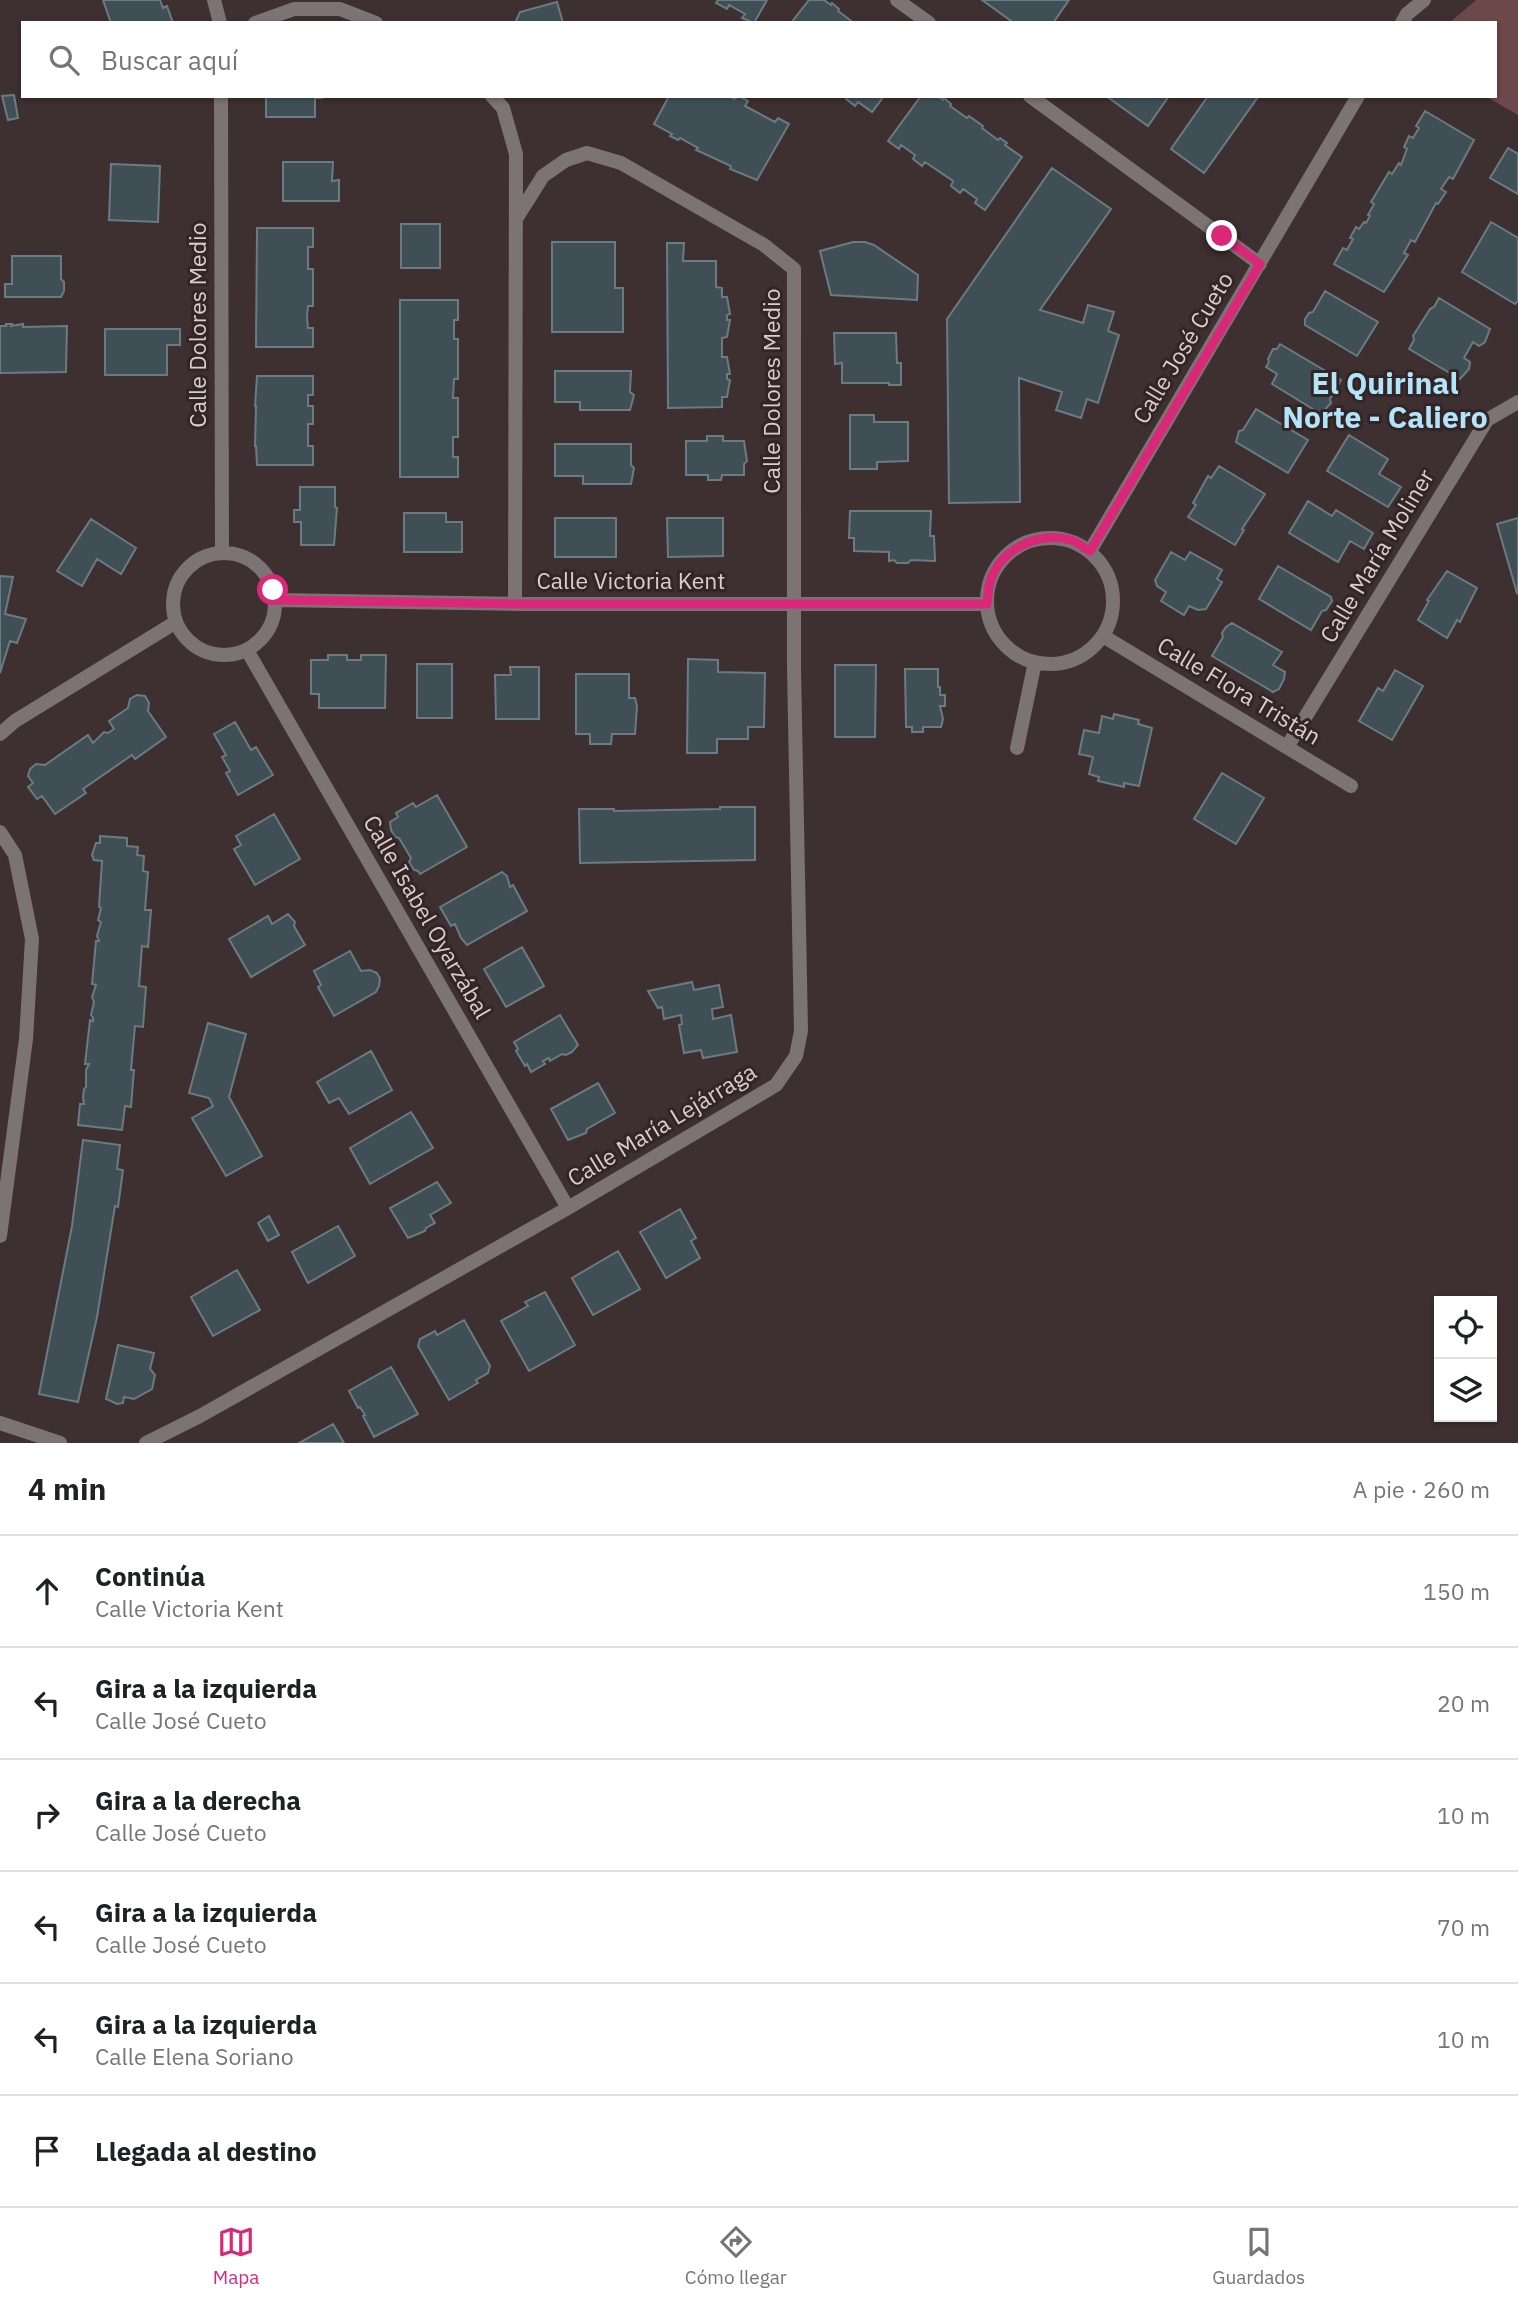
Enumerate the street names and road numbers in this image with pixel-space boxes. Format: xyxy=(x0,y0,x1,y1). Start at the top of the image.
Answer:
street label: Calle Dolores Medio xyxy=(182,222,212,428)
street label: Calle José Cueto xyxy=(1125,266,1239,429)
street label: Calle Dolores Medio xyxy=(756,288,786,494)
street label: Calle María Moliner xyxy=(1312,463,1440,648)
street label: Calle Victoria Kent xyxy=(537,565,725,595)
street label: Calle Flora Tristán xyxy=(1152,629,1327,751)
street label: Calle Isabel Oyarzábal xyxy=(357,809,498,1024)
street label: Calle María Lejárraga xyxy=(562,1056,761,1192)

